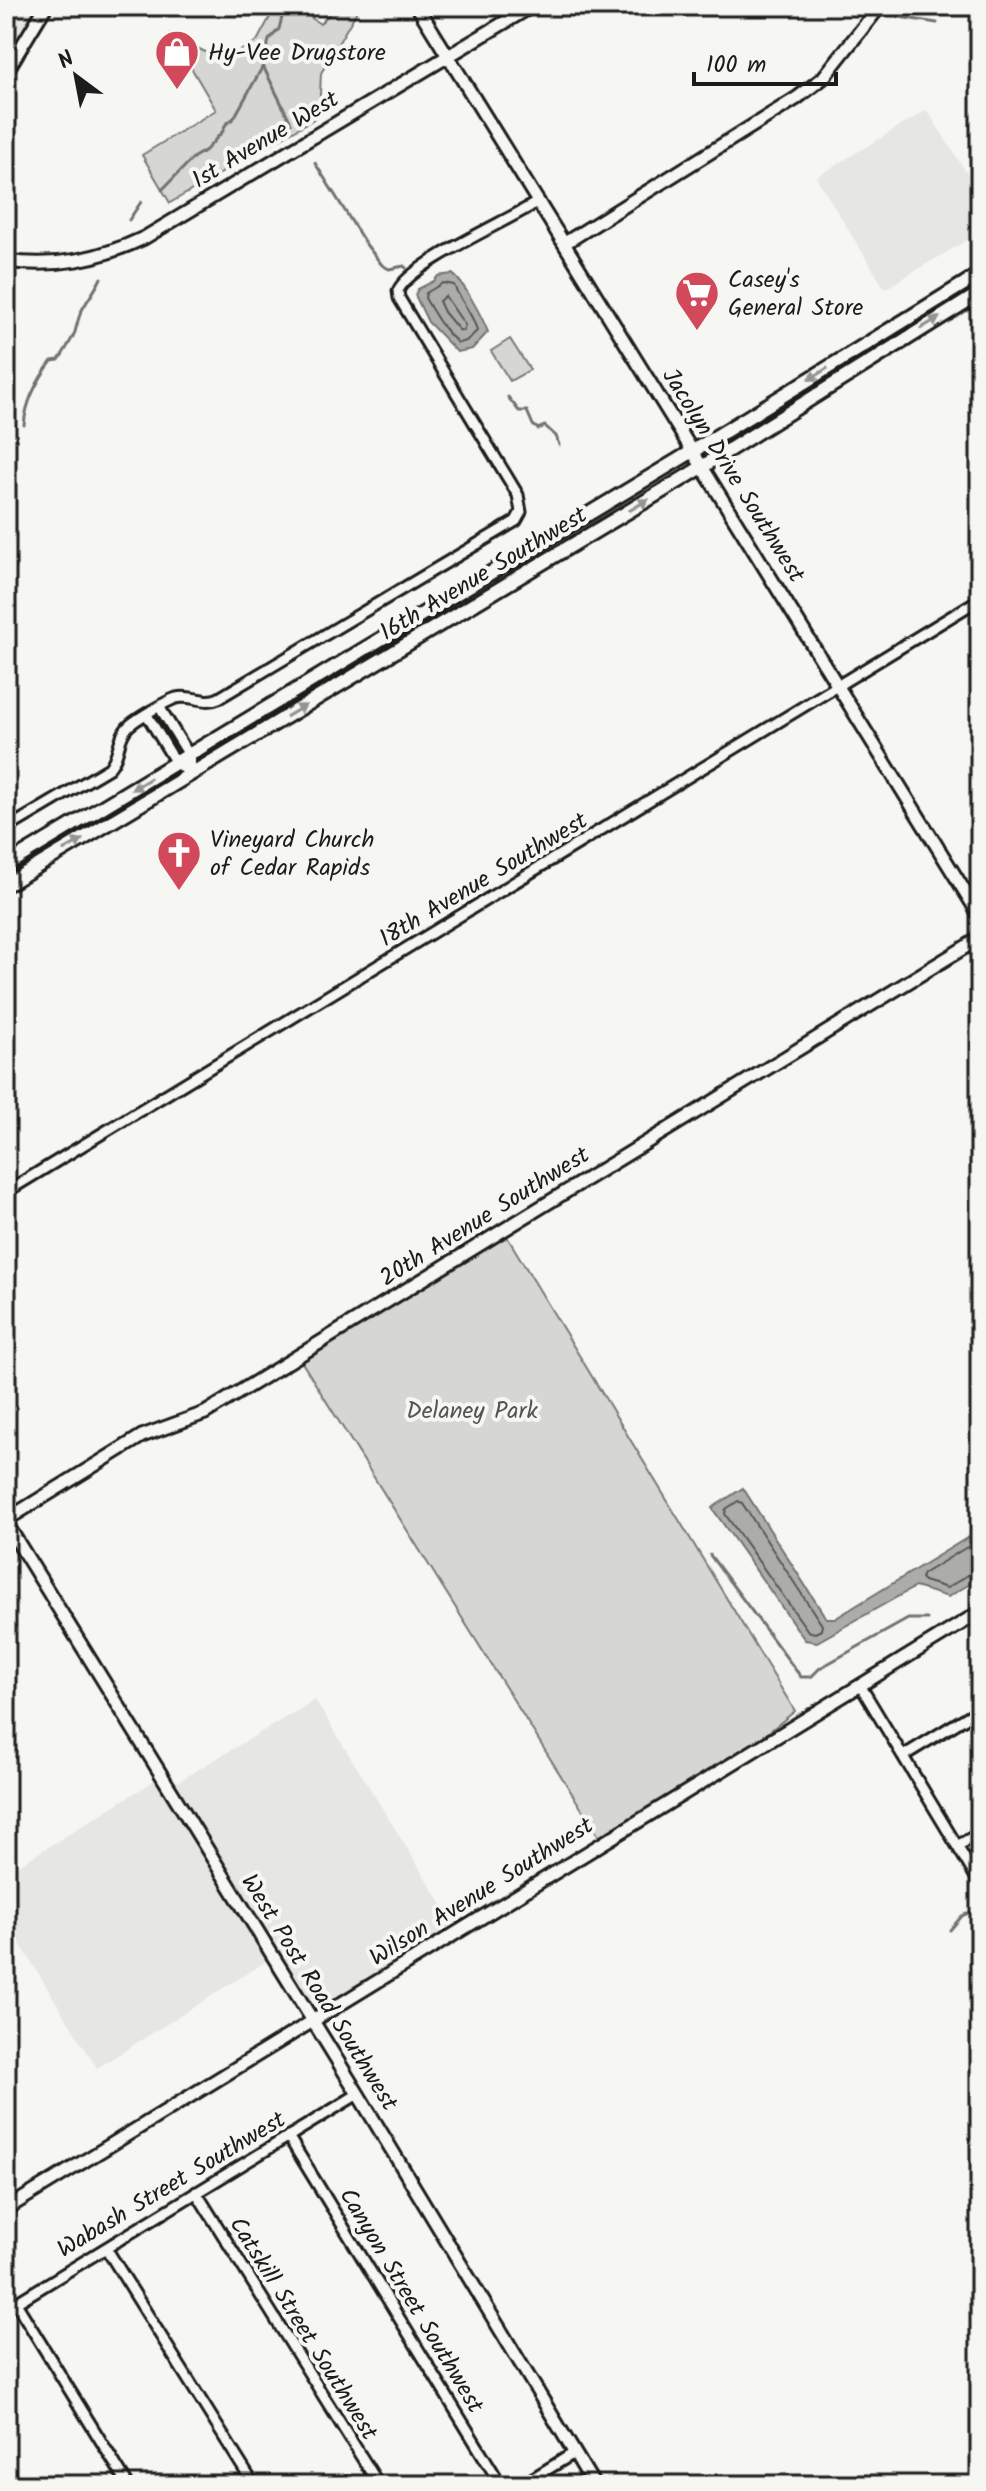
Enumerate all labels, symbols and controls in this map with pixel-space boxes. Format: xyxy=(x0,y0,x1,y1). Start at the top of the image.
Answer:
shop icon: Hy-Vee Drugstore xyxy=(153,28,201,91)
place label: Hy-Vee Drugstore xyxy=(208,34,386,73)
north arrow xyxy=(36,36,116,116)
scale bar xyxy=(694,36,836,86)
text: N xyxy=(52,43,82,80)
text: 100 m xyxy=(706,46,766,85)
street label: 1st Avenue West xyxy=(185,80,348,200)
place label: Casey's General Store xyxy=(728,261,864,328)
supermarket icon: Casey's General Store xyxy=(673,269,721,332)
one-way arrow xyxy=(920,316,941,331)
street label: Jacolyn Drive Southwest xyxy=(651,361,815,591)
one-way arrow xyxy=(807,366,829,380)
street label: 16th Avenue Southwest xyxy=(372,496,596,652)
one-way arrow xyxy=(628,498,650,512)
one-way arrow xyxy=(285,704,307,718)
one-way arrow xyxy=(130,777,152,791)
street label: 18th Avenue Southwest xyxy=(372,802,596,958)
place label: Vineyard Church of Cedar Rapids xyxy=(210,821,374,888)
church icon: Vineyard Church of Cedar Rapids xyxy=(155,829,203,892)
one-way arrow xyxy=(62,838,84,852)
street label: 20th Avenue Southwest xyxy=(372,1136,598,1298)
park label: Delaney Park xyxy=(406,1392,538,1431)
street label: Wilson Avenue Southwest xyxy=(362,1807,602,1977)
street label: West Post Road Southwest xyxy=(230,1867,408,2120)
street label: Wabash Street Southwest xyxy=(50,2101,294,2269)
street label: Canyon Street Southwest xyxy=(328,2180,494,2422)
street label: Catskill Street Southwest xyxy=(218,2209,388,2449)

